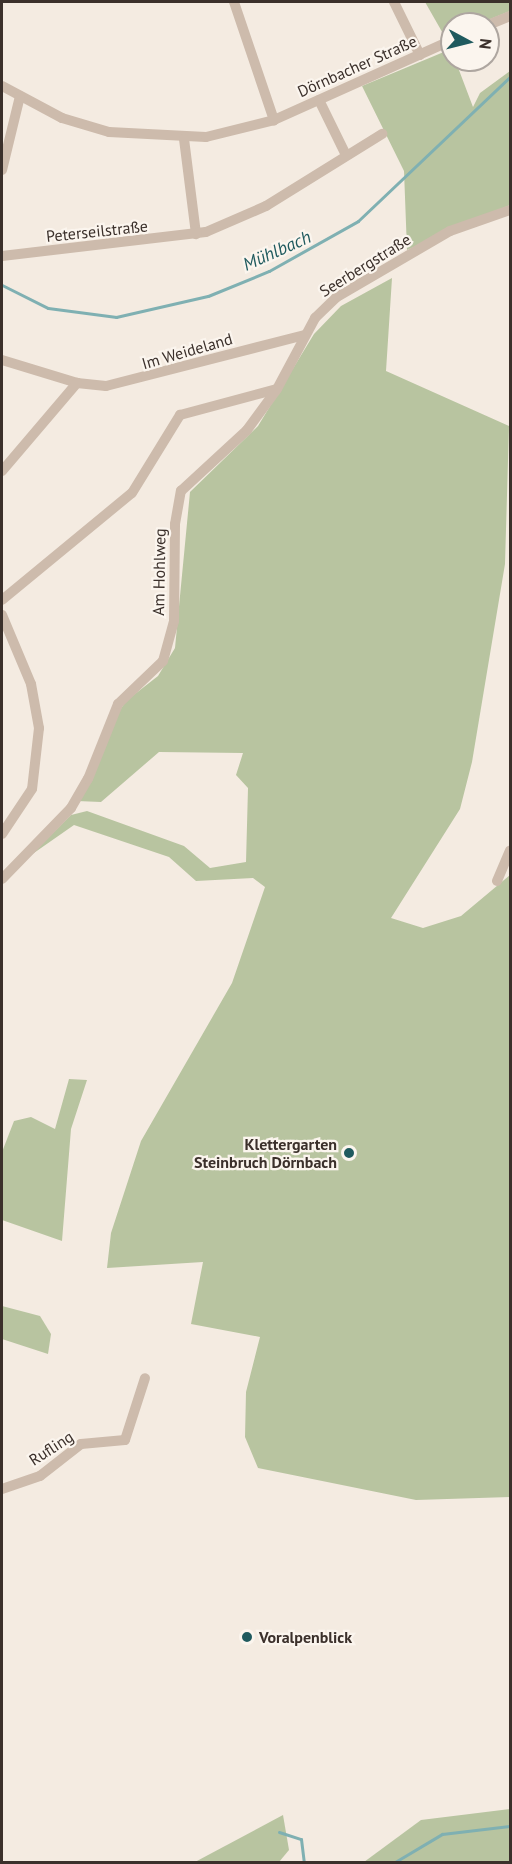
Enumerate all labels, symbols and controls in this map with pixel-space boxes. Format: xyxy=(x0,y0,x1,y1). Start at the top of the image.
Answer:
north arrow xyxy=(440,12,500,72)
street label: Dörnbacher Straße xyxy=(294,31,420,101)
text: N xyxy=(475,38,496,50)
street label: Peterseilstraße xyxy=(45,216,149,246)
water label: Mühlbach xyxy=(240,226,314,276)
street label: Seerbergstraße xyxy=(316,229,414,301)
street label: Im Weideland xyxy=(139,329,235,373)
street label: Am Hohlweg xyxy=(149,528,169,616)
place label: Klettergarten Steinbruch Dörnbach xyxy=(194,1134,337,1172)
marker: Klettergarten Steinbruch Dörnbach xyxy=(342,1146,356,1160)
street label: Rufling xyxy=(25,1427,77,1469)
place label: Voralpenblick xyxy=(259,1627,352,1647)
marker: Voralpenblick xyxy=(240,1630,254,1644)

